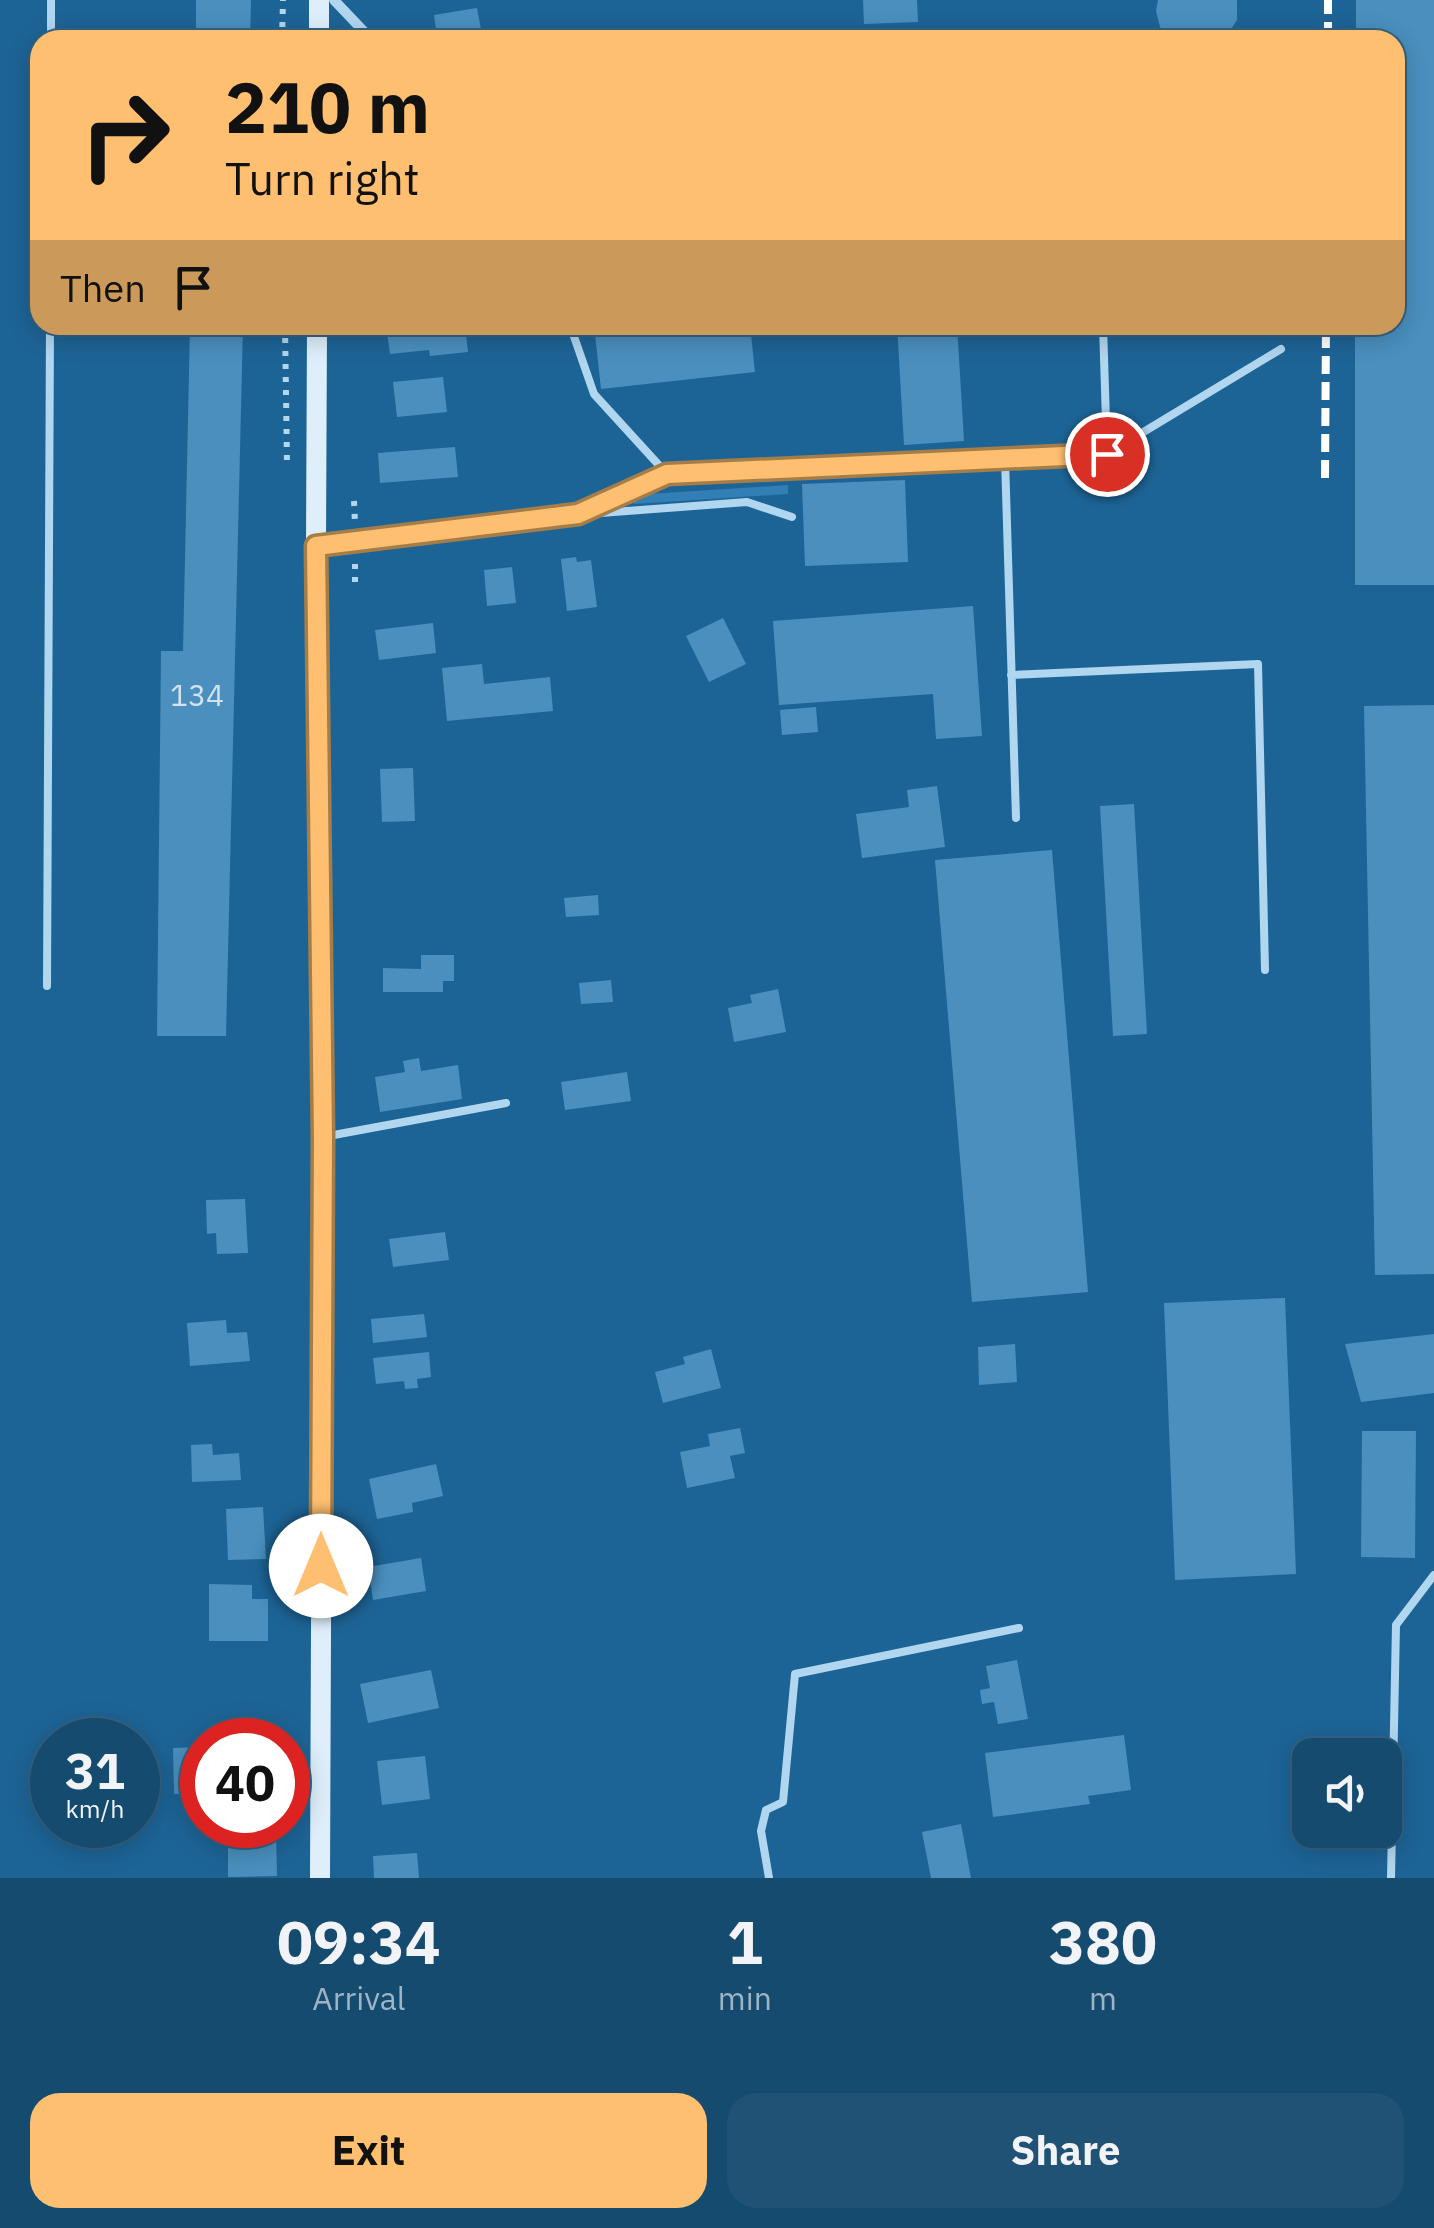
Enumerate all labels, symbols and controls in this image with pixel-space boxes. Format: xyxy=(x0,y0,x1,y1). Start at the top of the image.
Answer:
text: 210 m xyxy=(225,61,430,152)
icon: right xyxy=(60,70,190,200)
text: Turn right xyxy=(225,149,420,207)
icon: arrive xyxy=(166,260,221,315)
text: Then xyxy=(60,263,146,312)
pin xyxy=(1065,412,1150,497)
icon: arrive xyxy=(1080,427,1135,482)
house number: 134 xyxy=(170,675,224,714)
position arrow xyxy=(269,1514,373,1618)
speed limit sign: 40 xyxy=(180,1718,310,1848)
text: 31 xyxy=(65,1738,125,1803)
map controls xyxy=(1292,1738,1402,1848)
button: sound xyxy=(1292,1738,1402,1848)
text: km/h xyxy=(66,1792,124,1825)
text: 09:34 xyxy=(277,1902,441,1981)
text: 1 xyxy=(727,1902,763,1981)
text: 380 xyxy=(1049,1902,1157,1981)
text: Arrival xyxy=(312,1977,406,2019)
text: min xyxy=(718,1977,772,2019)
text: m xyxy=(1089,1977,1117,2019)
button: Exit xyxy=(30,2093,707,2208)
button: Share xyxy=(727,2093,1404,2208)

